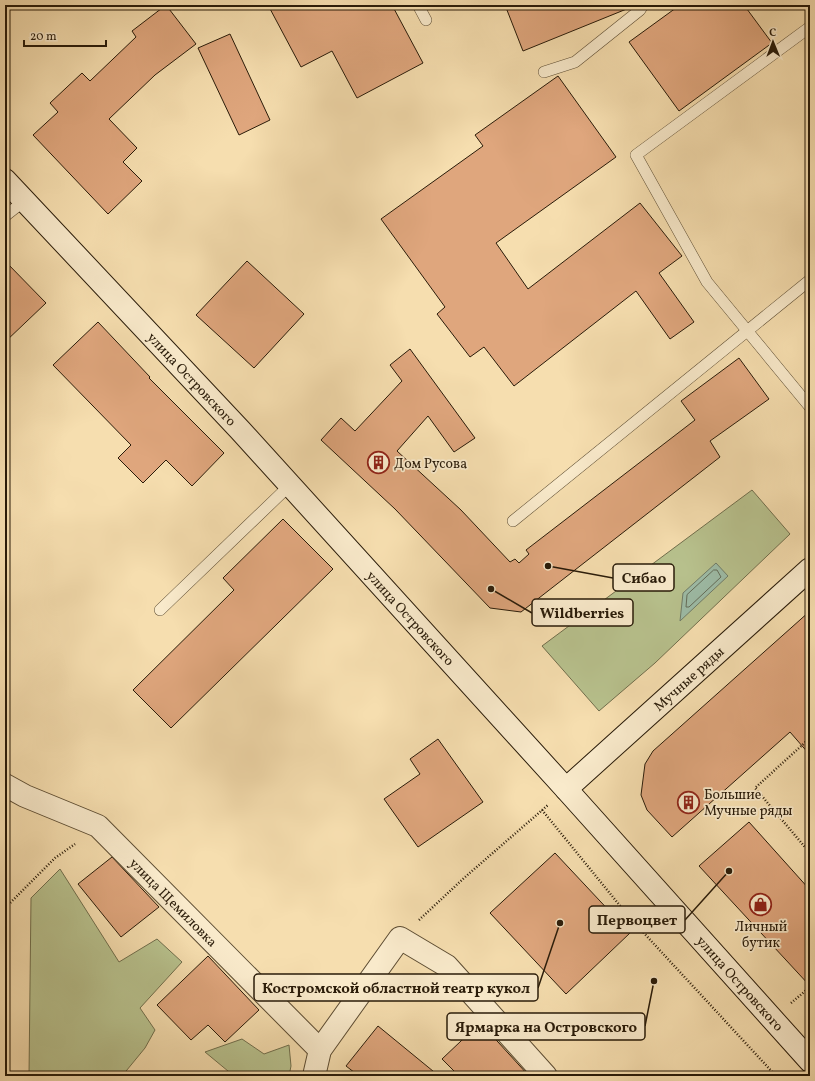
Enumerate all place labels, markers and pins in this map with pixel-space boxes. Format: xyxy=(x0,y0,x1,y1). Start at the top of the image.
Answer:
building icon: Дом Русова xyxy=(365,450,391,476)
place label: Дом Русова xyxy=(394,455,467,474)
callout: Сибао xyxy=(613,564,674,591)
callout: Wildberries xyxy=(532,599,633,626)
place label: Большие Мучные ряды xyxy=(704,786,793,821)
building icon: Большие Мучные ряды xyxy=(675,789,701,815)
shop icon: Личный бутик xyxy=(748,891,774,917)
callout: Первоцвет xyxy=(589,906,685,933)
place label: Личный бутик xyxy=(735,918,788,953)
callout: Костромской областной театр кукол xyxy=(254,974,538,1001)
callout: Ярмарка на Островского xyxy=(447,1013,645,1040)

